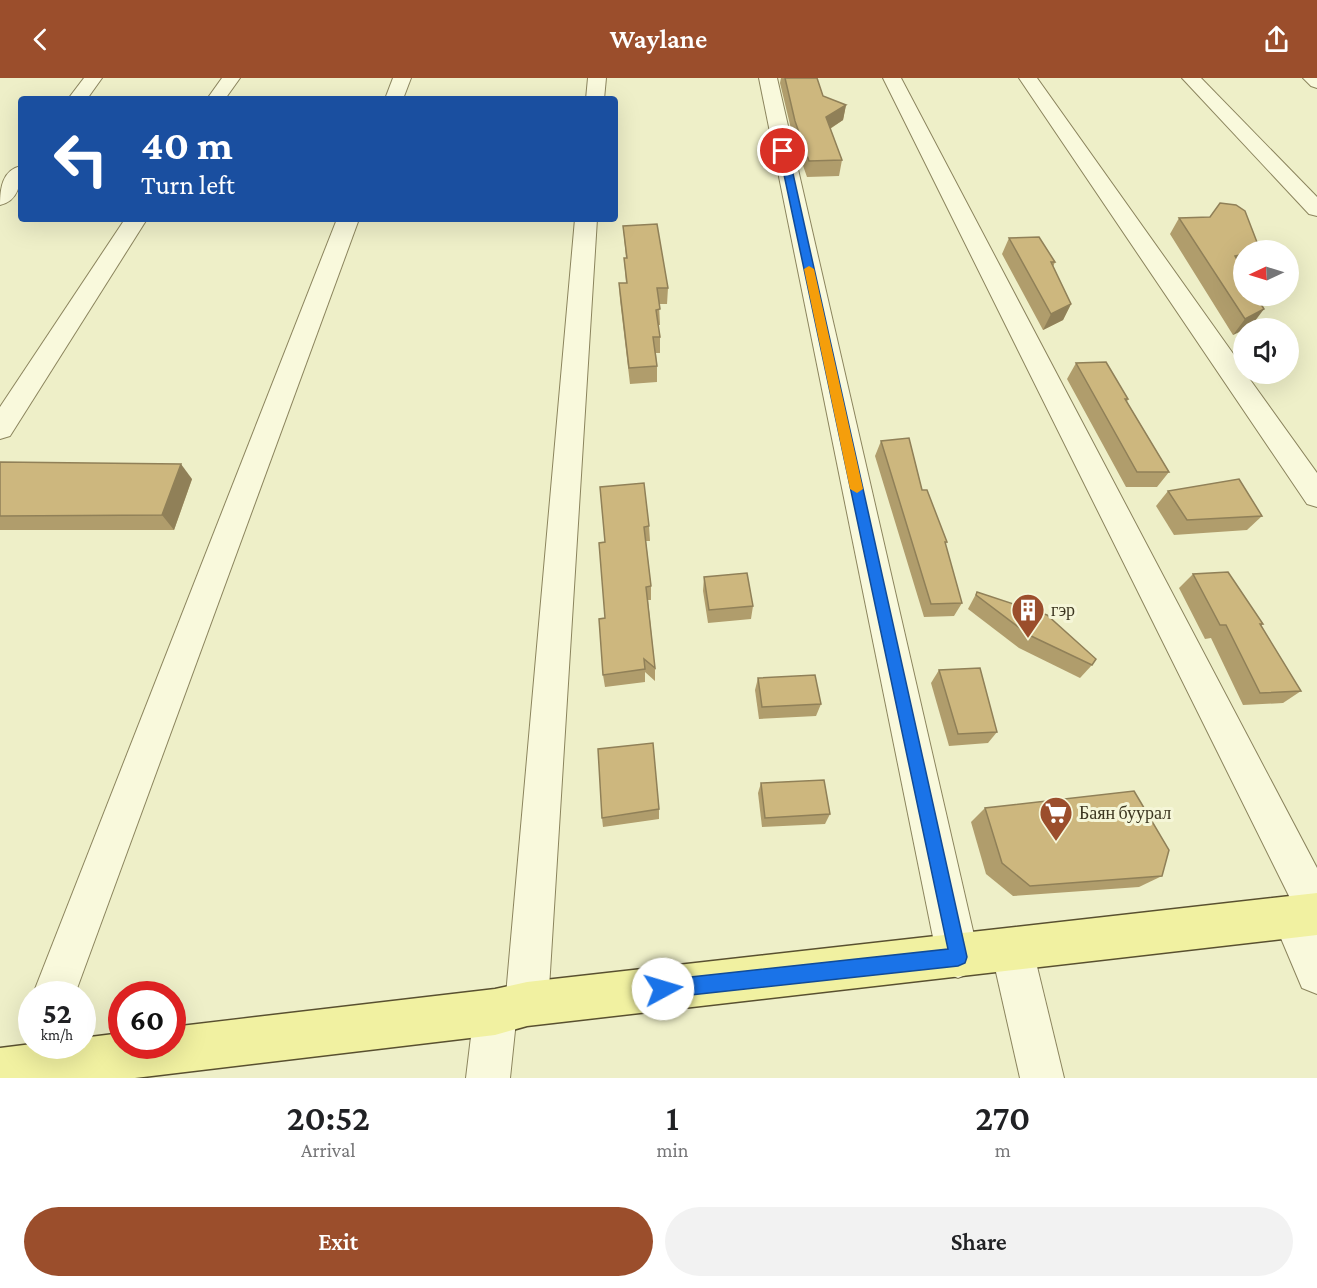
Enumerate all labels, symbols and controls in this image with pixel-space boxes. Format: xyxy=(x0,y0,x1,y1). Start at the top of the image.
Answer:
icon: back xyxy=(24,23,57,56)
icon: share xyxy=(1260,23,1293,56)
text: Waylane xyxy=(610,24,707,54)
icon: left xyxy=(42,120,120,198)
text: 40 m xyxy=(141,121,233,168)
pin xyxy=(757,125,808,176)
icon: arrive xyxy=(766,134,799,167)
text: Turn left xyxy=(141,170,235,200)
north arrow xyxy=(1233,240,1299,306)
map controls xyxy=(1233,240,1299,384)
button: sound xyxy=(1233,318,1299,384)
building icon: гэр xyxy=(1010,592,1046,639)
place label: гэр xyxy=(1051,600,1075,620)
supermarket icon: Баян буурал xyxy=(1038,795,1074,842)
place label: Баян буурал xyxy=(1079,803,1171,823)
position arrow xyxy=(631,957,695,1021)
speed limit sign: 60 xyxy=(108,981,186,1059)
text: 52 xyxy=(42,996,72,1029)
text: km/h xyxy=(41,1027,73,1043)
text: 20:52 xyxy=(287,1098,370,1138)
text: 1 xyxy=(666,1098,679,1138)
text: 270 xyxy=(975,1098,1030,1138)
text: Arrival xyxy=(301,1139,355,1161)
text: min xyxy=(657,1139,689,1161)
text: m xyxy=(995,1139,1011,1161)
button: Exit xyxy=(24,1207,653,1276)
button: Share xyxy=(665,1207,1293,1276)

